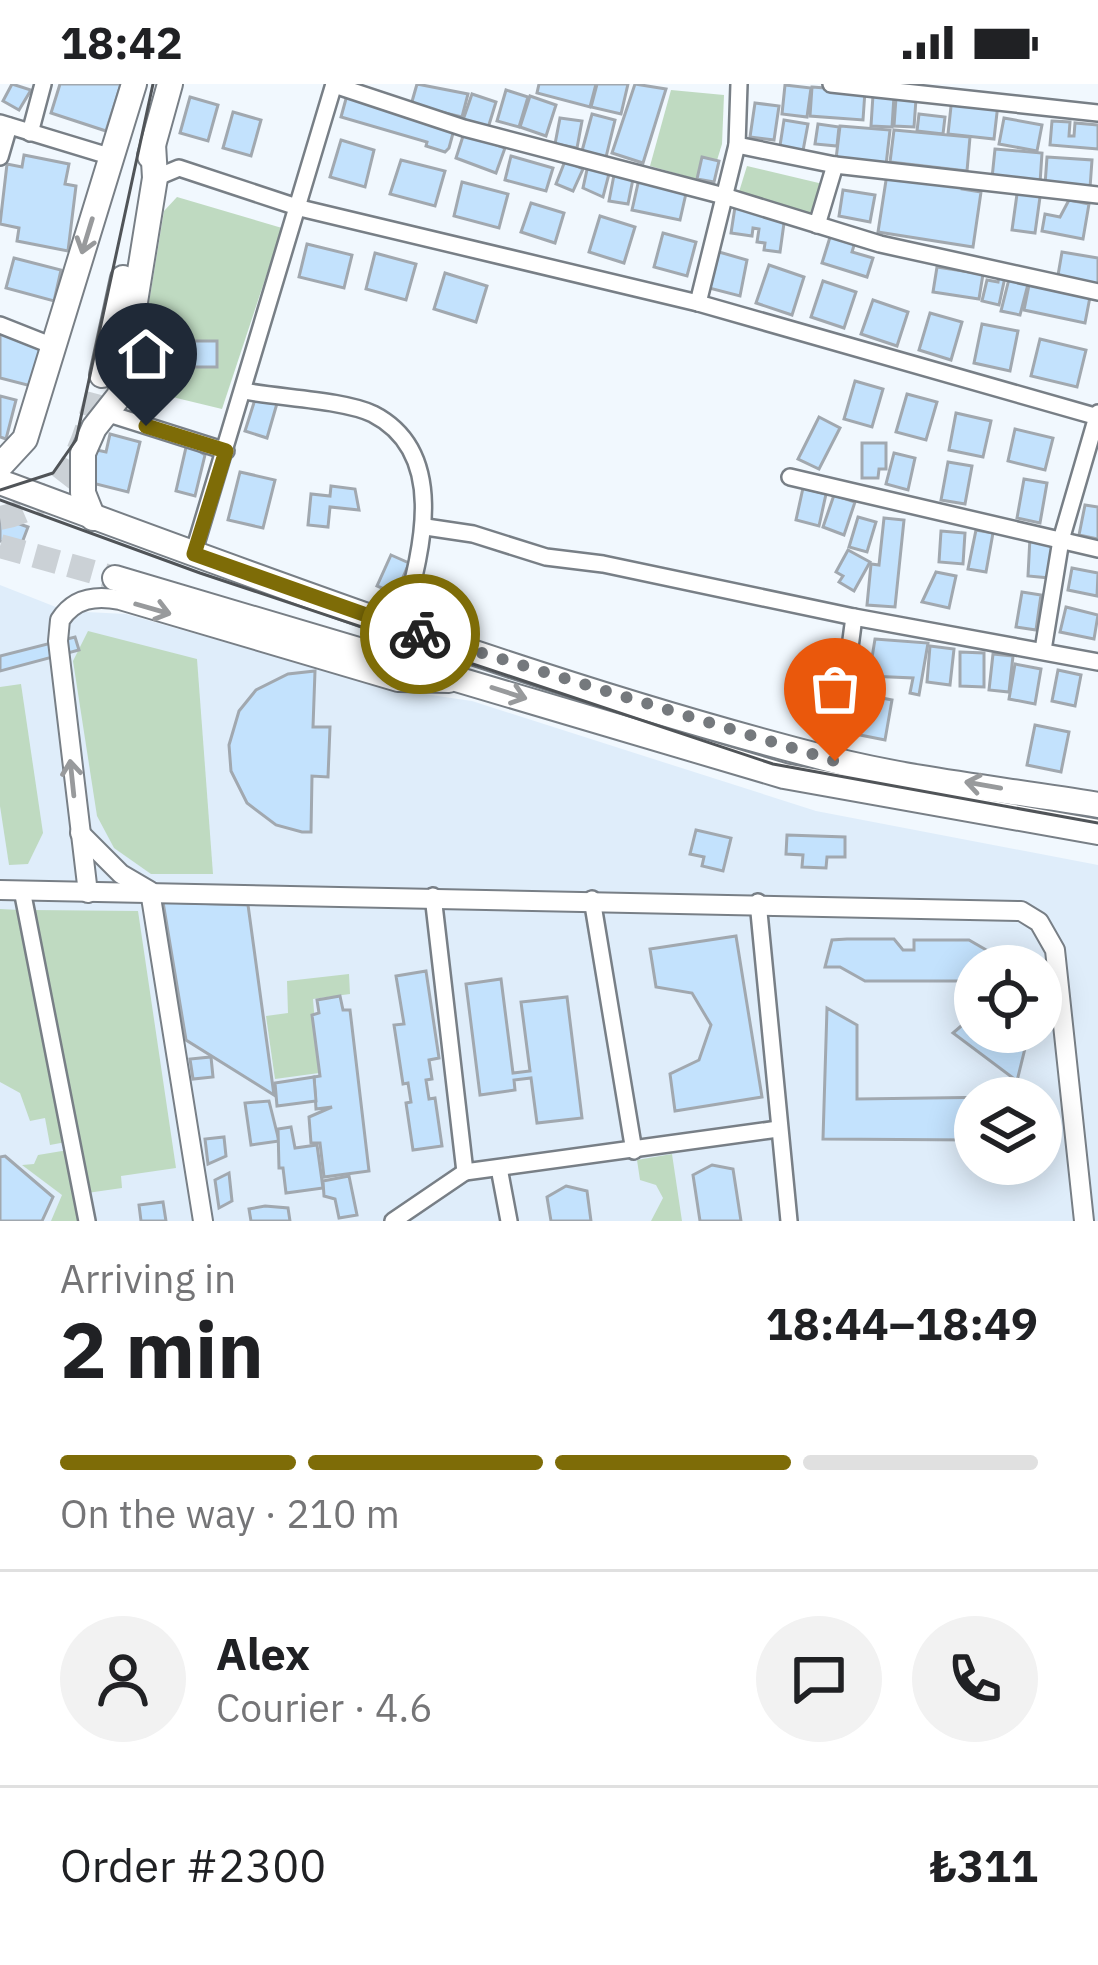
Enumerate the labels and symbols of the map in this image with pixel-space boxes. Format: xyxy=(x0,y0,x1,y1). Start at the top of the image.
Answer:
one-way arrow xyxy=(75,216,97,254)
pin xyxy=(95,303,197,426)
courier xyxy=(360,574,480,694)
one-way arrow xyxy=(133,599,171,621)
pin xyxy=(784,638,886,761)
one-way arrow xyxy=(489,684,527,706)
one-way arrow xyxy=(60,759,83,798)
one-way arrow xyxy=(964,773,1003,796)

